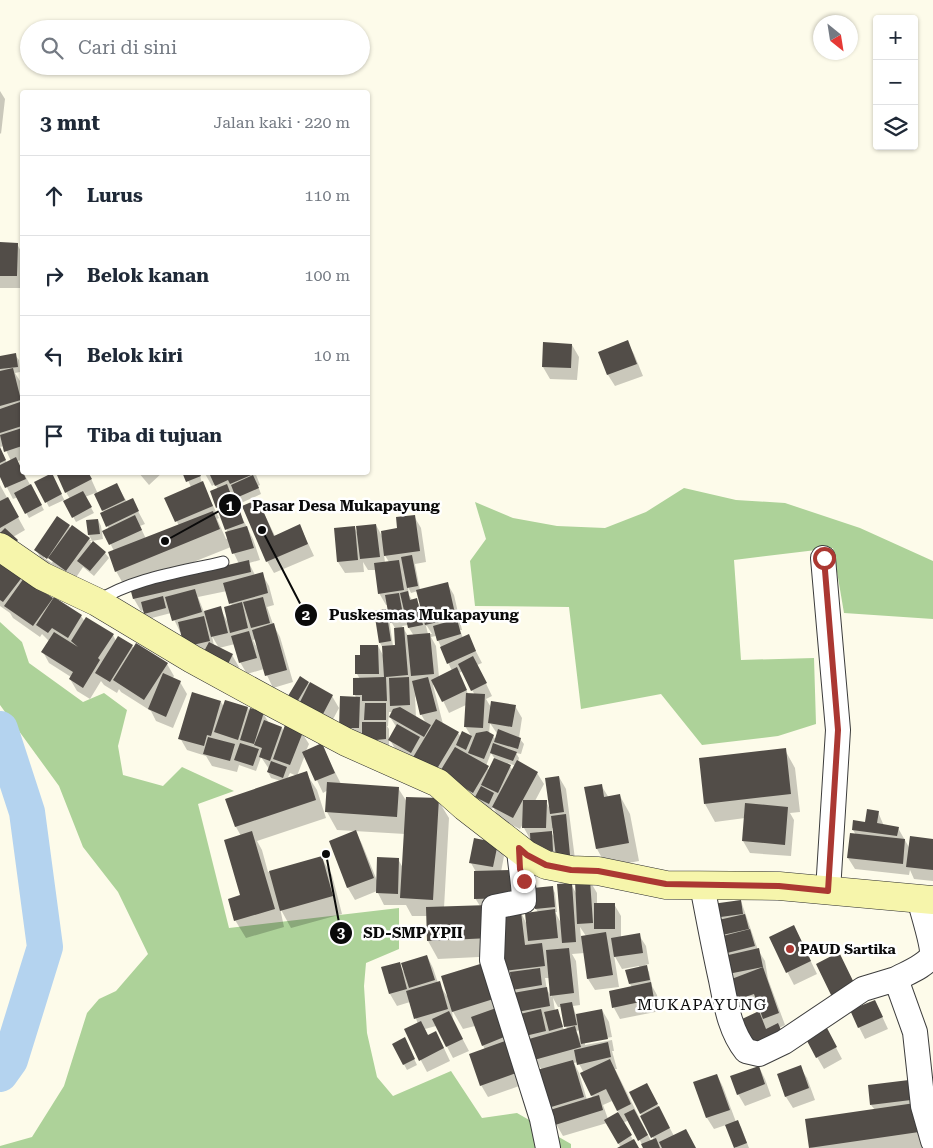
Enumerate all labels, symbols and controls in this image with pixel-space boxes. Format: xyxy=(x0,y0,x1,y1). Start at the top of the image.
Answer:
north arrow xyxy=(813,15,858,60)
map controls xyxy=(873,15,918,150)
button: + xyxy=(873,15,918,60)
search box xyxy=(20,20,370,75)
icon: search xyxy=(38,34,66,62)
text: Cari di sini xyxy=(78,36,177,59)
button: − xyxy=(873,60,918,105)
button: layers xyxy=(873,105,918,150)
text: 3 mnt xyxy=(40,111,100,135)
text: Jalan kaki · 220 m xyxy=(214,113,350,132)
icon: ahead xyxy=(40,182,68,210)
text: Lurus xyxy=(87,184,143,207)
text: 110 m xyxy=(304,186,350,205)
icon: right xyxy=(40,262,68,290)
text: Belok kanan xyxy=(87,264,209,287)
text: 100 m xyxy=(304,266,350,285)
icon: left xyxy=(40,342,68,370)
text: Belok kiri xyxy=(87,344,183,367)
text: 10 m xyxy=(313,346,350,365)
icon: arrive xyxy=(40,422,68,450)
text: Tiba di tujuan xyxy=(87,424,222,447)
callout: Pasar Desa Mukapayung xyxy=(217,490,450,520)
text: 1 xyxy=(226,497,235,515)
text: Pasar Desa Mukapayung xyxy=(252,497,441,515)
route start xyxy=(813,547,836,570)
callout: Puskesmas Mukapayung xyxy=(294,600,528,630)
text: 2 xyxy=(302,606,310,624)
text: Puskesmas Mukapayung xyxy=(329,606,520,624)
route end xyxy=(513,870,536,893)
callout: SD-SMP YPII xyxy=(329,918,473,948)
text: 3 xyxy=(337,924,346,942)
text: SD-SMP YPII xyxy=(363,924,463,942)
place label: PAUD Sartika xyxy=(800,941,897,957)
marker: PAUD Sartika xyxy=(784,943,796,955)
district label: MUKAPAYUNG xyxy=(637,995,767,1014)

